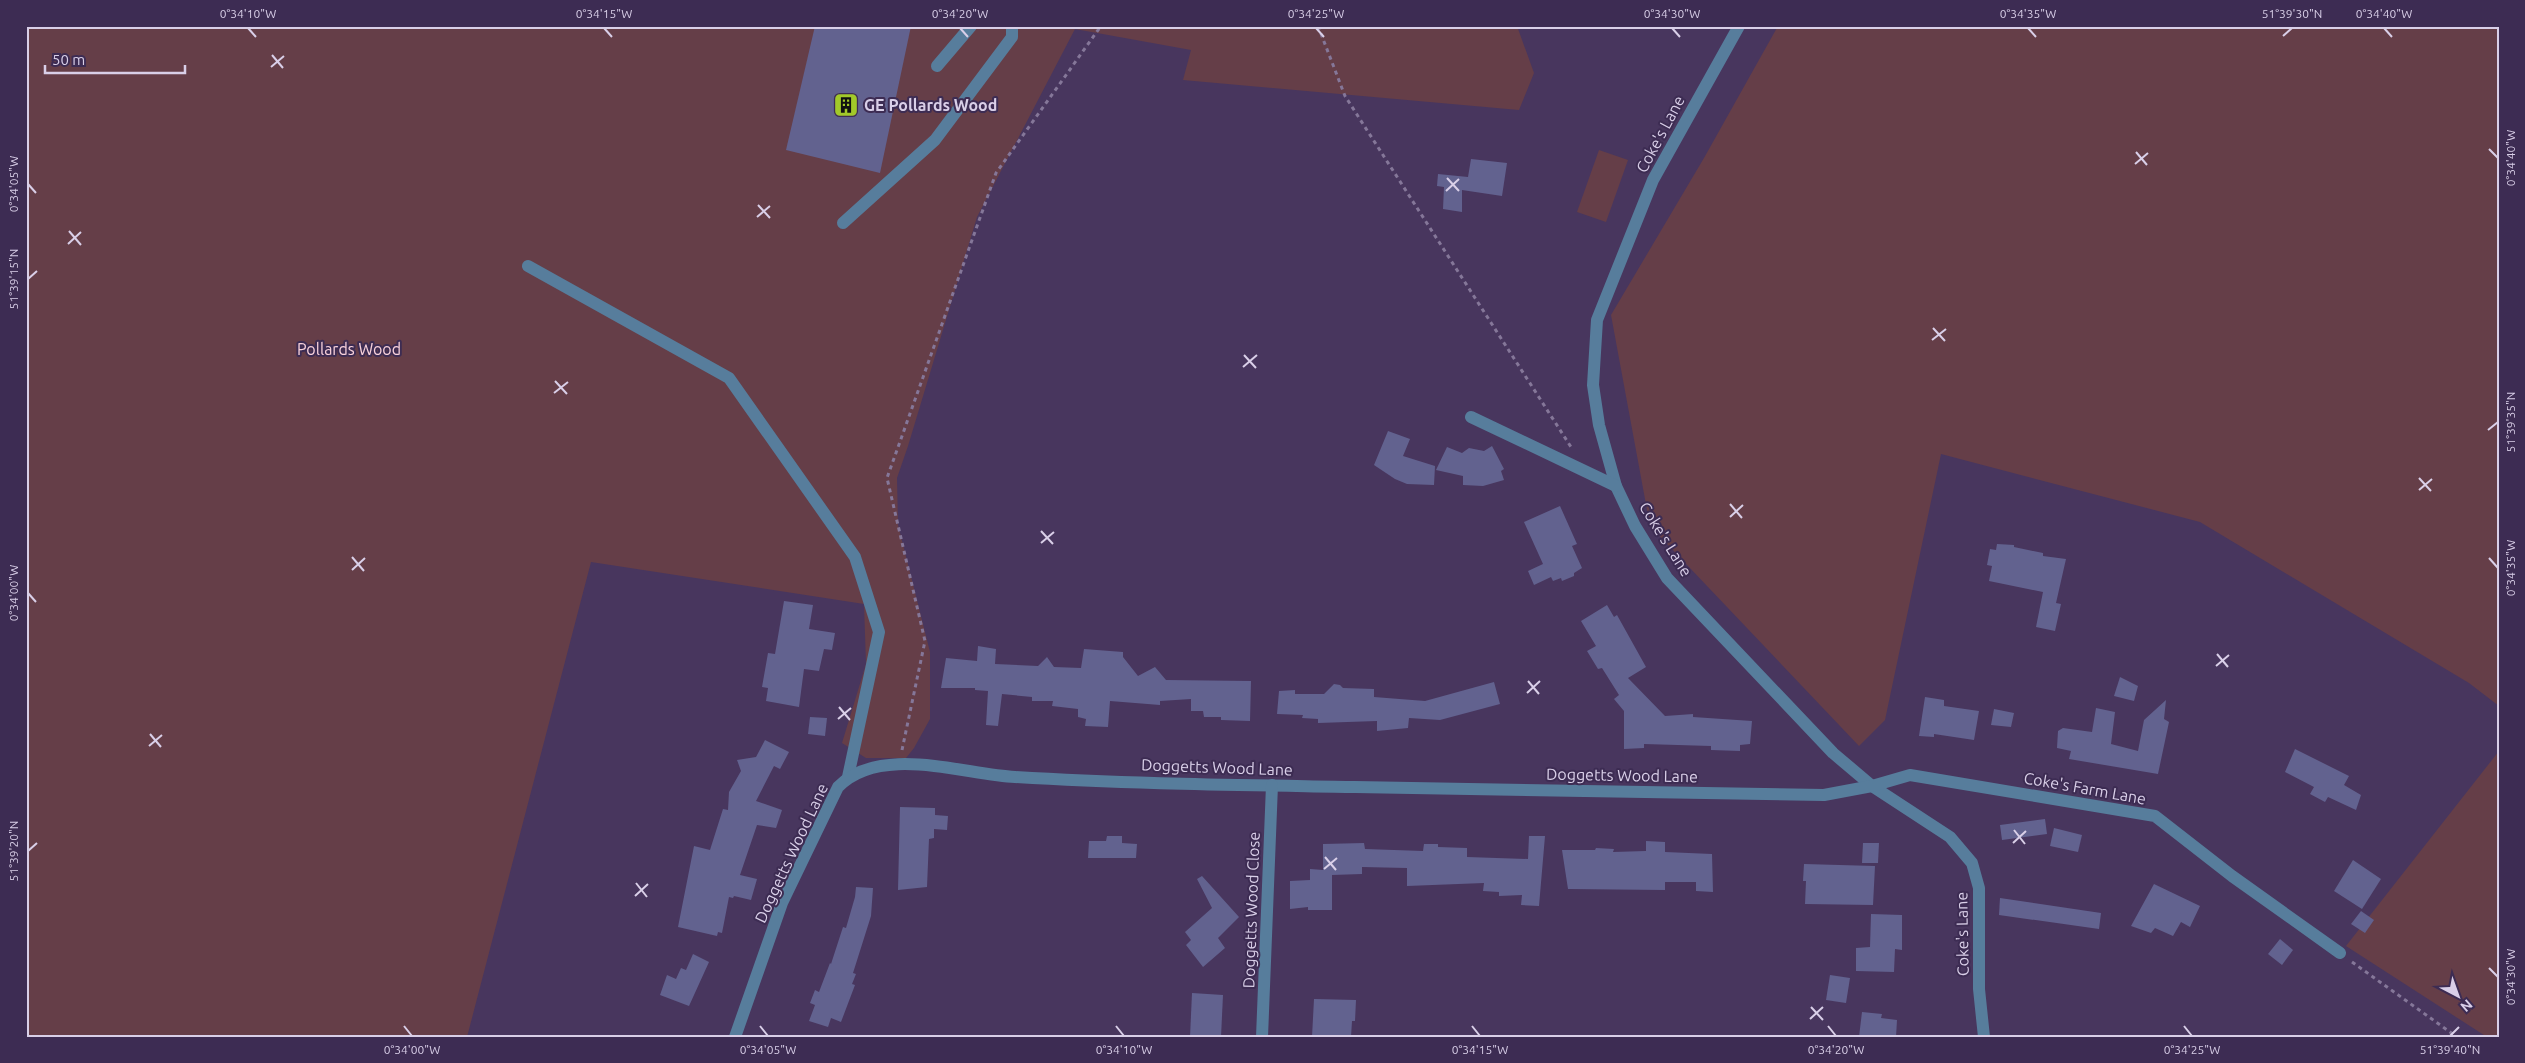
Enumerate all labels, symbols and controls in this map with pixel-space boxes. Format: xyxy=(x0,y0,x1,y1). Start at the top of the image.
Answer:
text: 0°34'10"W xyxy=(220,7,276,20)
text: 0°34'15"W xyxy=(576,7,632,20)
text: 0°34'20"W xyxy=(932,7,988,20)
text: 0°34'25"W xyxy=(1288,7,1344,20)
text: 0°34'30"W xyxy=(1644,7,1700,20)
text: 0°34'35"W xyxy=(2000,7,2056,20)
text: 51°39'30"N xyxy=(2262,7,2322,20)
text: 0°34'40"W xyxy=(2356,7,2412,20)
scale bar xyxy=(45,42,185,74)
text: 50 m xyxy=(52,51,85,68)
building icon: GE Pollards Wood xyxy=(833,92,859,118)
street label: Coke's Lane xyxy=(1632,93,1688,175)
place label: GE Pollards Wood xyxy=(864,96,997,114)
text: 0°34'40"W xyxy=(2504,130,2517,186)
text: 0°34'05"W xyxy=(7,156,20,212)
text: 51°39'15"N xyxy=(7,249,20,309)
park label: Pollards Wood xyxy=(297,340,401,358)
text: 51°39'35"N xyxy=(2504,392,2517,452)
street label: Coke's Lane xyxy=(1636,498,1696,580)
text: 0°34'35"W xyxy=(2504,540,2517,596)
text: 0°34'00"W xyxy=(7,565,20,621)
street label: Doggetts Wood Lane xyxy=(1141,755,1293,779)
street label: Doggetts Wood Lane xyxy=(1546,765,1698,785)
street label: Coke's Farm Lane xyxy=(2022,768,2148,808)
street label: Doggetts Wood Lane xyxy=(751,780,831,926)
text: 51°39'20"N xyxy=(7,821,20,881)
street label: Doggetts Wood Close xyxy=(1239,831,1263,989)
street label: Coke's Lane xyxy=(1952,892,1972,976)
text: 0°34'30"W xyxy=(2504,949,2517,1005)
north arrow xyxy=(2432,970,2482,1020)
text: N xyxy=(2457,996,2476,1015)
text: 0°34'00"W xyxy=(384,1043,440,1056)
text: 0°34'05"W xyxy=(740,1043,796,1056)
text: 0°34'10"W xyxy=(1096,1043,1152,1056)
text: 0°34'15"W xyxy=(1452,1043,1508,1056)
text: 0°34'20"W xyxy=(1808,1043,1864,1056)
text: 0°34'25"W xyxy=(2164,1043,2220,1056)
text: 51°39'40"N xyxy=(2420,1043,2480,1056)

